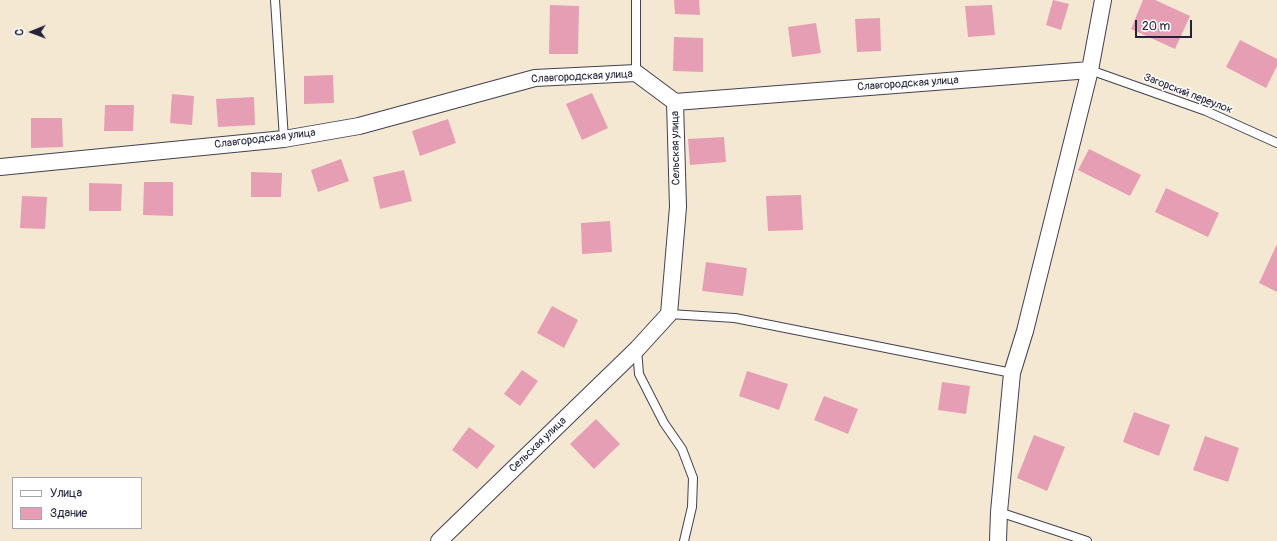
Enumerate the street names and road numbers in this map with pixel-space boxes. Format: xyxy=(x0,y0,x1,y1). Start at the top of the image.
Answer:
street label: Славгородская улица xyxy=(531,68,633,86)
street label: Загорский переулок xyxy=(1142,71,1234,117)
street label: Славгородская улица xyxy=(857,74,959,94)
street label: Сельская улица xyxy=(669,111,683,185)
street label: Славгородская улица xyxy=(214,126,316,152)
street label: Сельская улица xyxy=(507,414,569,476)

